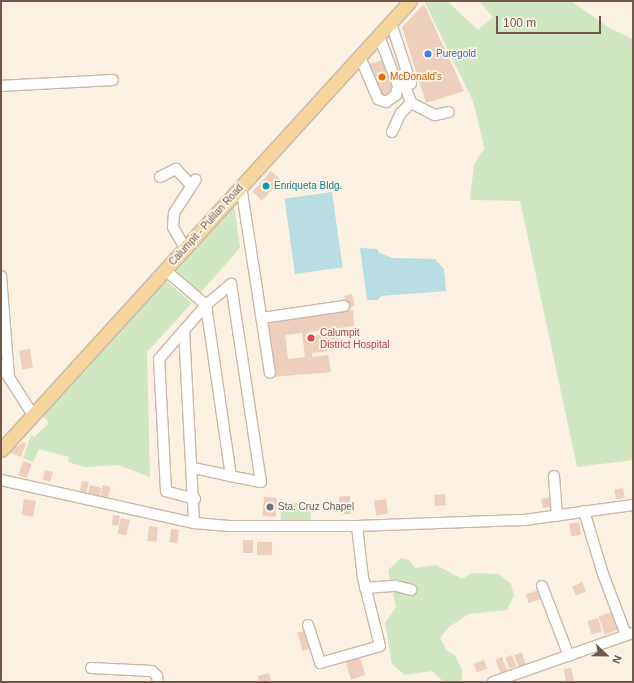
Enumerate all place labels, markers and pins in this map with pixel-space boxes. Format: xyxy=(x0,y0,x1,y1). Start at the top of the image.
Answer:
place label: Puregold xyxy=(436,48,476,60)
marker: Puregold xyxy=(423,49,433,59)
place label: McDonald's xyxy=(390,71,442,83)
marker: McDonald's xyxy=(377,72,387,82)
place label: Enriqueta Bldg. xyxy=(274,180,342,192)
marker: Enriqueta Bldg. xyxy=(261,181,271,191)
place label: Calumpit District Hospital xyxy=(320,326,389,350)
marker: Calumpit District Hospital xyxy=(305,332,317,344)
place label: Sta. Cruz Chapel xyxy=(278,501,354,513)
marker: Sta. Cruz Chapel xyxy=(265,502,275,512)

